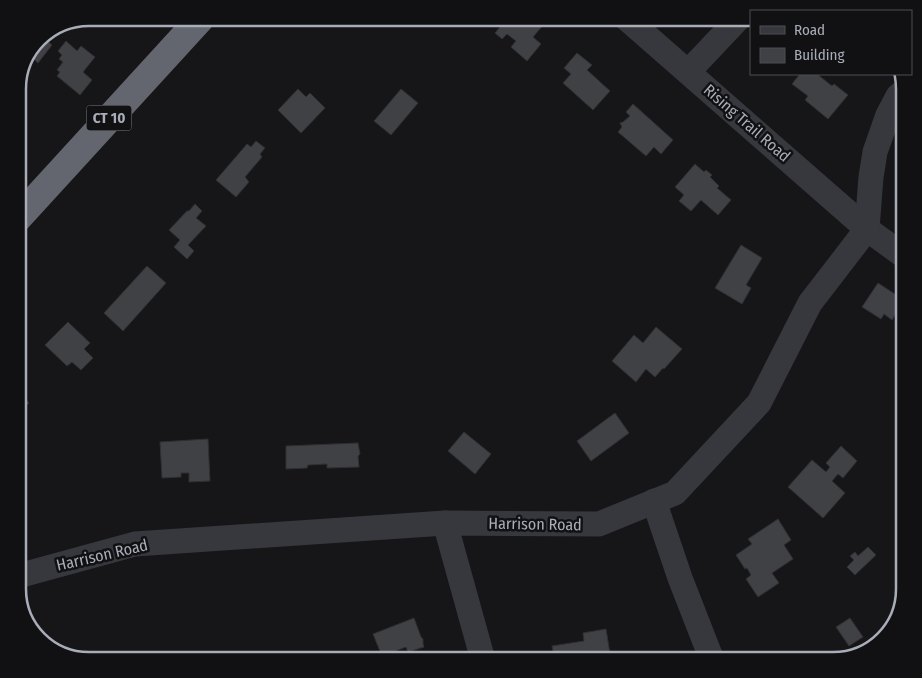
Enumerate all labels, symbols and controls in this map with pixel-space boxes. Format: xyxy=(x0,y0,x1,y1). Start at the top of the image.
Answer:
legend xyxy=(750,10,912,75)
text: Road xyxy=(794,21,825,39)
text: Building xyxy=(794,46,845,64)
street label: Rising Trail Road xyxy=(700,80,794,166)
road number: CT 10 xyxy=(86,106,132,130)
street label: Harrison Road xyxy=(488,514,582,534)
street label: Harrison Road xyxy=(54,535,150,575)

